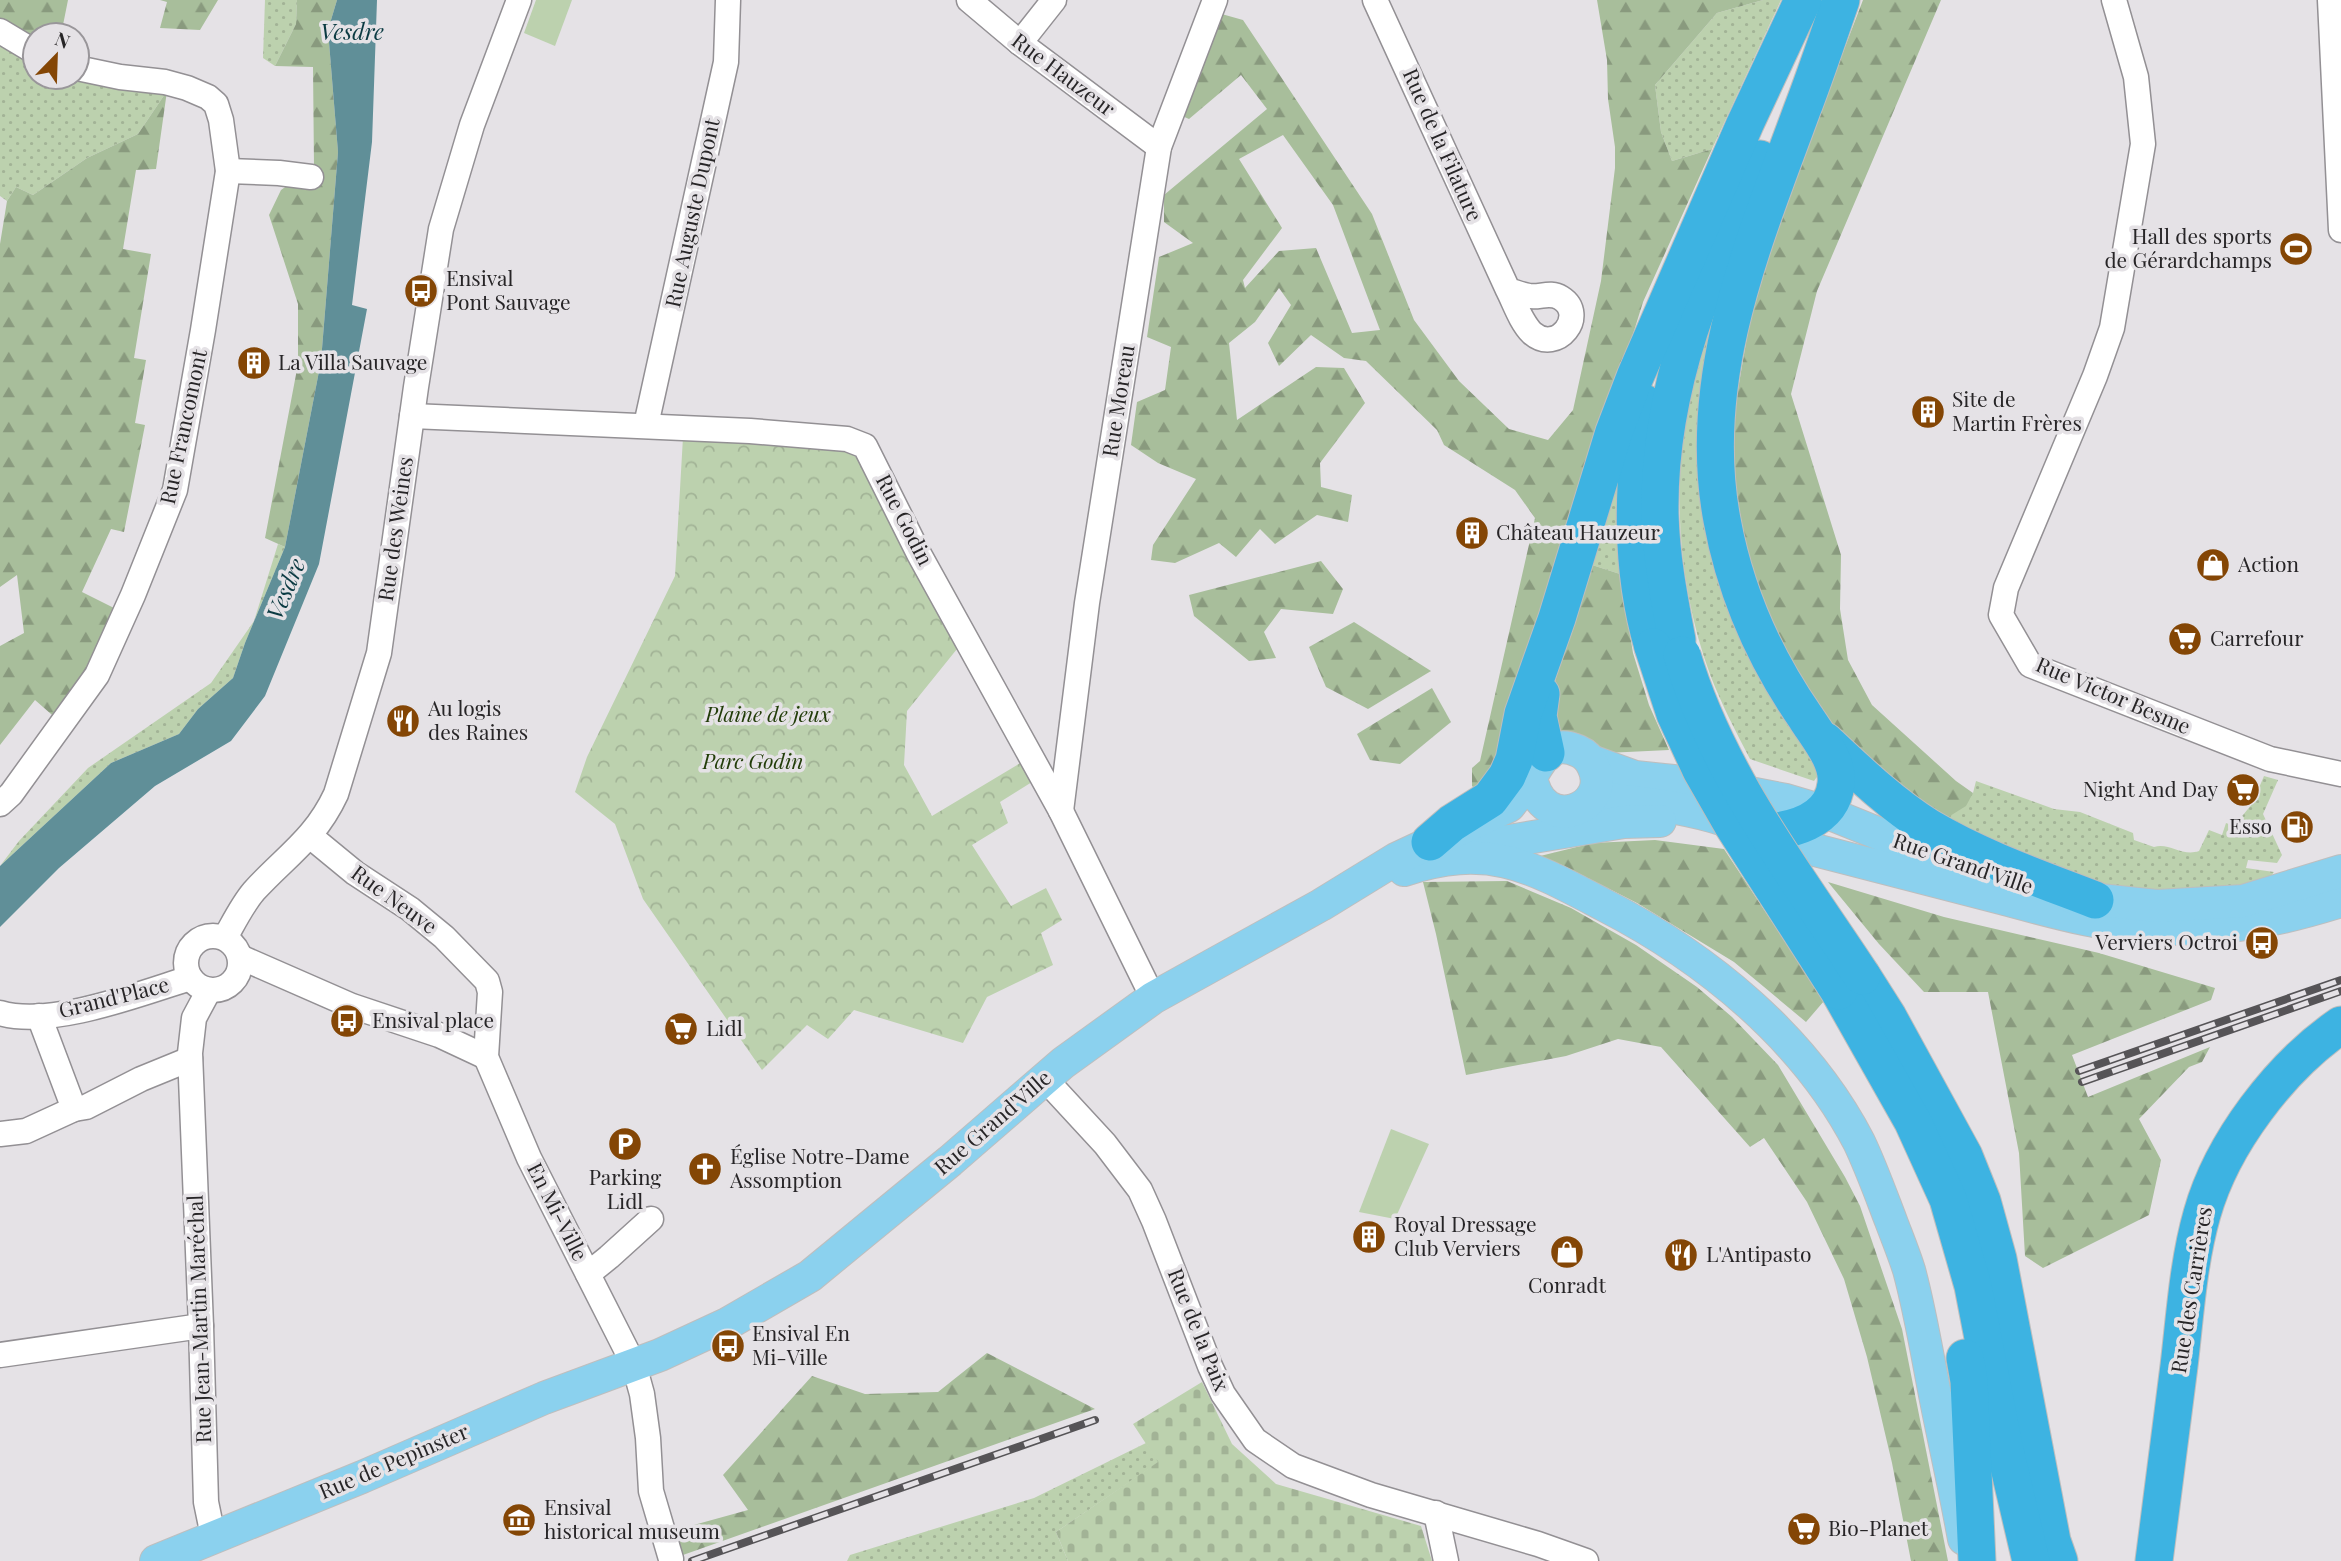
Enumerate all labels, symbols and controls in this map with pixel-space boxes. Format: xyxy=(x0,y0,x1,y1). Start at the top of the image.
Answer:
water label: Vesdre xyxy=(320,15,384,46)
north arrow xyxy=(21,21,91,91)
text: N xyxy=(52,25,75,54)
street label: Rue Hauzeur xyxy=(1007,25,1122,122)
street label: Rue de la Filature xyxy=(1398,63,1490,225)
street label: Rue Auguste Dupont xyxy=(657,115,725,310)
place label: Hall des sports de Gérardchamps xyxy=(2104,221,2272,273)
sports icon: Hall des sports de Gérardchamps xyxy=(2277,230,2315,268)
place label: Ensival Pont Sauvage xyxy=(446,263,571,315)
bus stop icon: Ensival Pont Sauvage xyxy=(402,272,440,310)
street label: Rue Moreau xyxy=(1094,343,1140,459)
building icon: La Villa Sauvage xyxy=(235,344,273,382)
street label: Rue Francomont xyxy=(152,346,212,507)
place label: La Villa Sauvage xyxy=(278,347,427,375)
place label: Site de Martin Frères xyxy=(1952,384,2082,436)
building icon: Site de Martin Frères xyxy=(1909,393,1947,431)
street label: Rue des Weines xyxy=(370,455,418,603)
street label: Rue Godin xyxy=(871,469,941,570)
building icon: Château Hauzeur xyxy=(1453,514,1491,552)
place label: Château Hauzeur xyxy=(1496,517,1660,545)
shop icon: Action xyxy=(2194,546,2232,584)
place label: Action xyxy=(2237,549,2300,577)
water label: Vesdre xyxy=(258,553,311,624)
supermarket icon: Carrefour xyxy=(2166,620,2204,658)
place label: Carrefour xyxy=(2210,623,2304,651)
street label: Rue Victor Besme xyxy=(2032,649,2195,739)
place label: Au logis des Raines xyxy=(427,693,528,745)
park label: Plaine de jeux xyxy=(704,699,831,727)
restaurant icon: Au logis des Raines xyxy=(384,702,422,740)
park label: Parc Godin xyxy=(701,746,804,774)
supermarket icon: Night And Day xyxy=(2224,771,2262,809)
place label: Night And Day xyxy=(2083,774,2218,802)
fuel station icon: Esso xyxy=(2278,808,2316,846)
place label: Esso xyxy=(2229,811,2272,839)
street label: Rue Grand'Ville xyxy=(1890,825,2037,899)
street label: Rue Neuve xyxy=(347,858,444,939)
bus stop icon: Verviers Octroi xyxy=(2243,924,2281,962)
place label: Verviers Octroi xyxy=(2094,927,2238,955)
street label: Grand'Place xyxy=(55,969,172,1023)
bus stop icon: Ensival place xyxy=(328,1002,366,1040)
place label: Ensival place xyxy=(372,1005,494,1033)
supermarket icon: Lidl xyxy=(662,1010,700,1048)
place label: Lidl xyxy=(706,1013,743,1041)
street label: Rue Grand'Ville xyxy=(927,1063,1056,1180)
parking icon: Parking Lidl xyxy=(606,1125,644,1163)
place label: Église Notre-Dame Assomption xyxy=(729,1141,910,1193)
church icon: Église Notre-Dame Assomption xyxy=(686,1150,724,1188)
street label: En Mi-Ville xyxy=(522,1157,595,1265)
place label: Parking Lidl xyxy=(589,1162,661,1214)
street label: Rue Jean-Martin Maréchal xyxy=(180,1194,216,1444)
street label: Rue des Carrières xyxy=(2163,1204,2217,1375)
place label: Royal Dressage Club Verviers xyxy=(1394,1209,1537,1261)
building icon: Royal Dressage Club Verviers xyxy=(1350,1218,1388,1256)
shop icon: Conradt xyxy=(1548,1233,1586,1271)
restaurant icon: L'Antipasto xyxy=(1662,1236,1700,1274)
place label: L'Antipasto xyxy=(1706,1239,1812,1267)
street label: Rue de la Paix xyxy=(1162,1264,1237,1395)
place label: Conradt xyxy=(1528,1270,1607,1298)
place label: Ensival En Mi-Ville xyxy=(752,1318,850,1370)
bus stop icon: Ensival En Mi-Ville xyxy=(709,1327,747,1365)
street label: Rue de Pepinster xyxy=(314,1416,473,1504)
place label: Ensival historical museum xyxy=(544,1492,720,1544)
museum icon: Ensival historical museum xyxy=(500,1501,538,1539)
supermarket icon: Bio-Planet xyxy=(1785,1510,1823,1548)
place label: Bio-Planet xyxy=(1828,1513,1929,1541)

